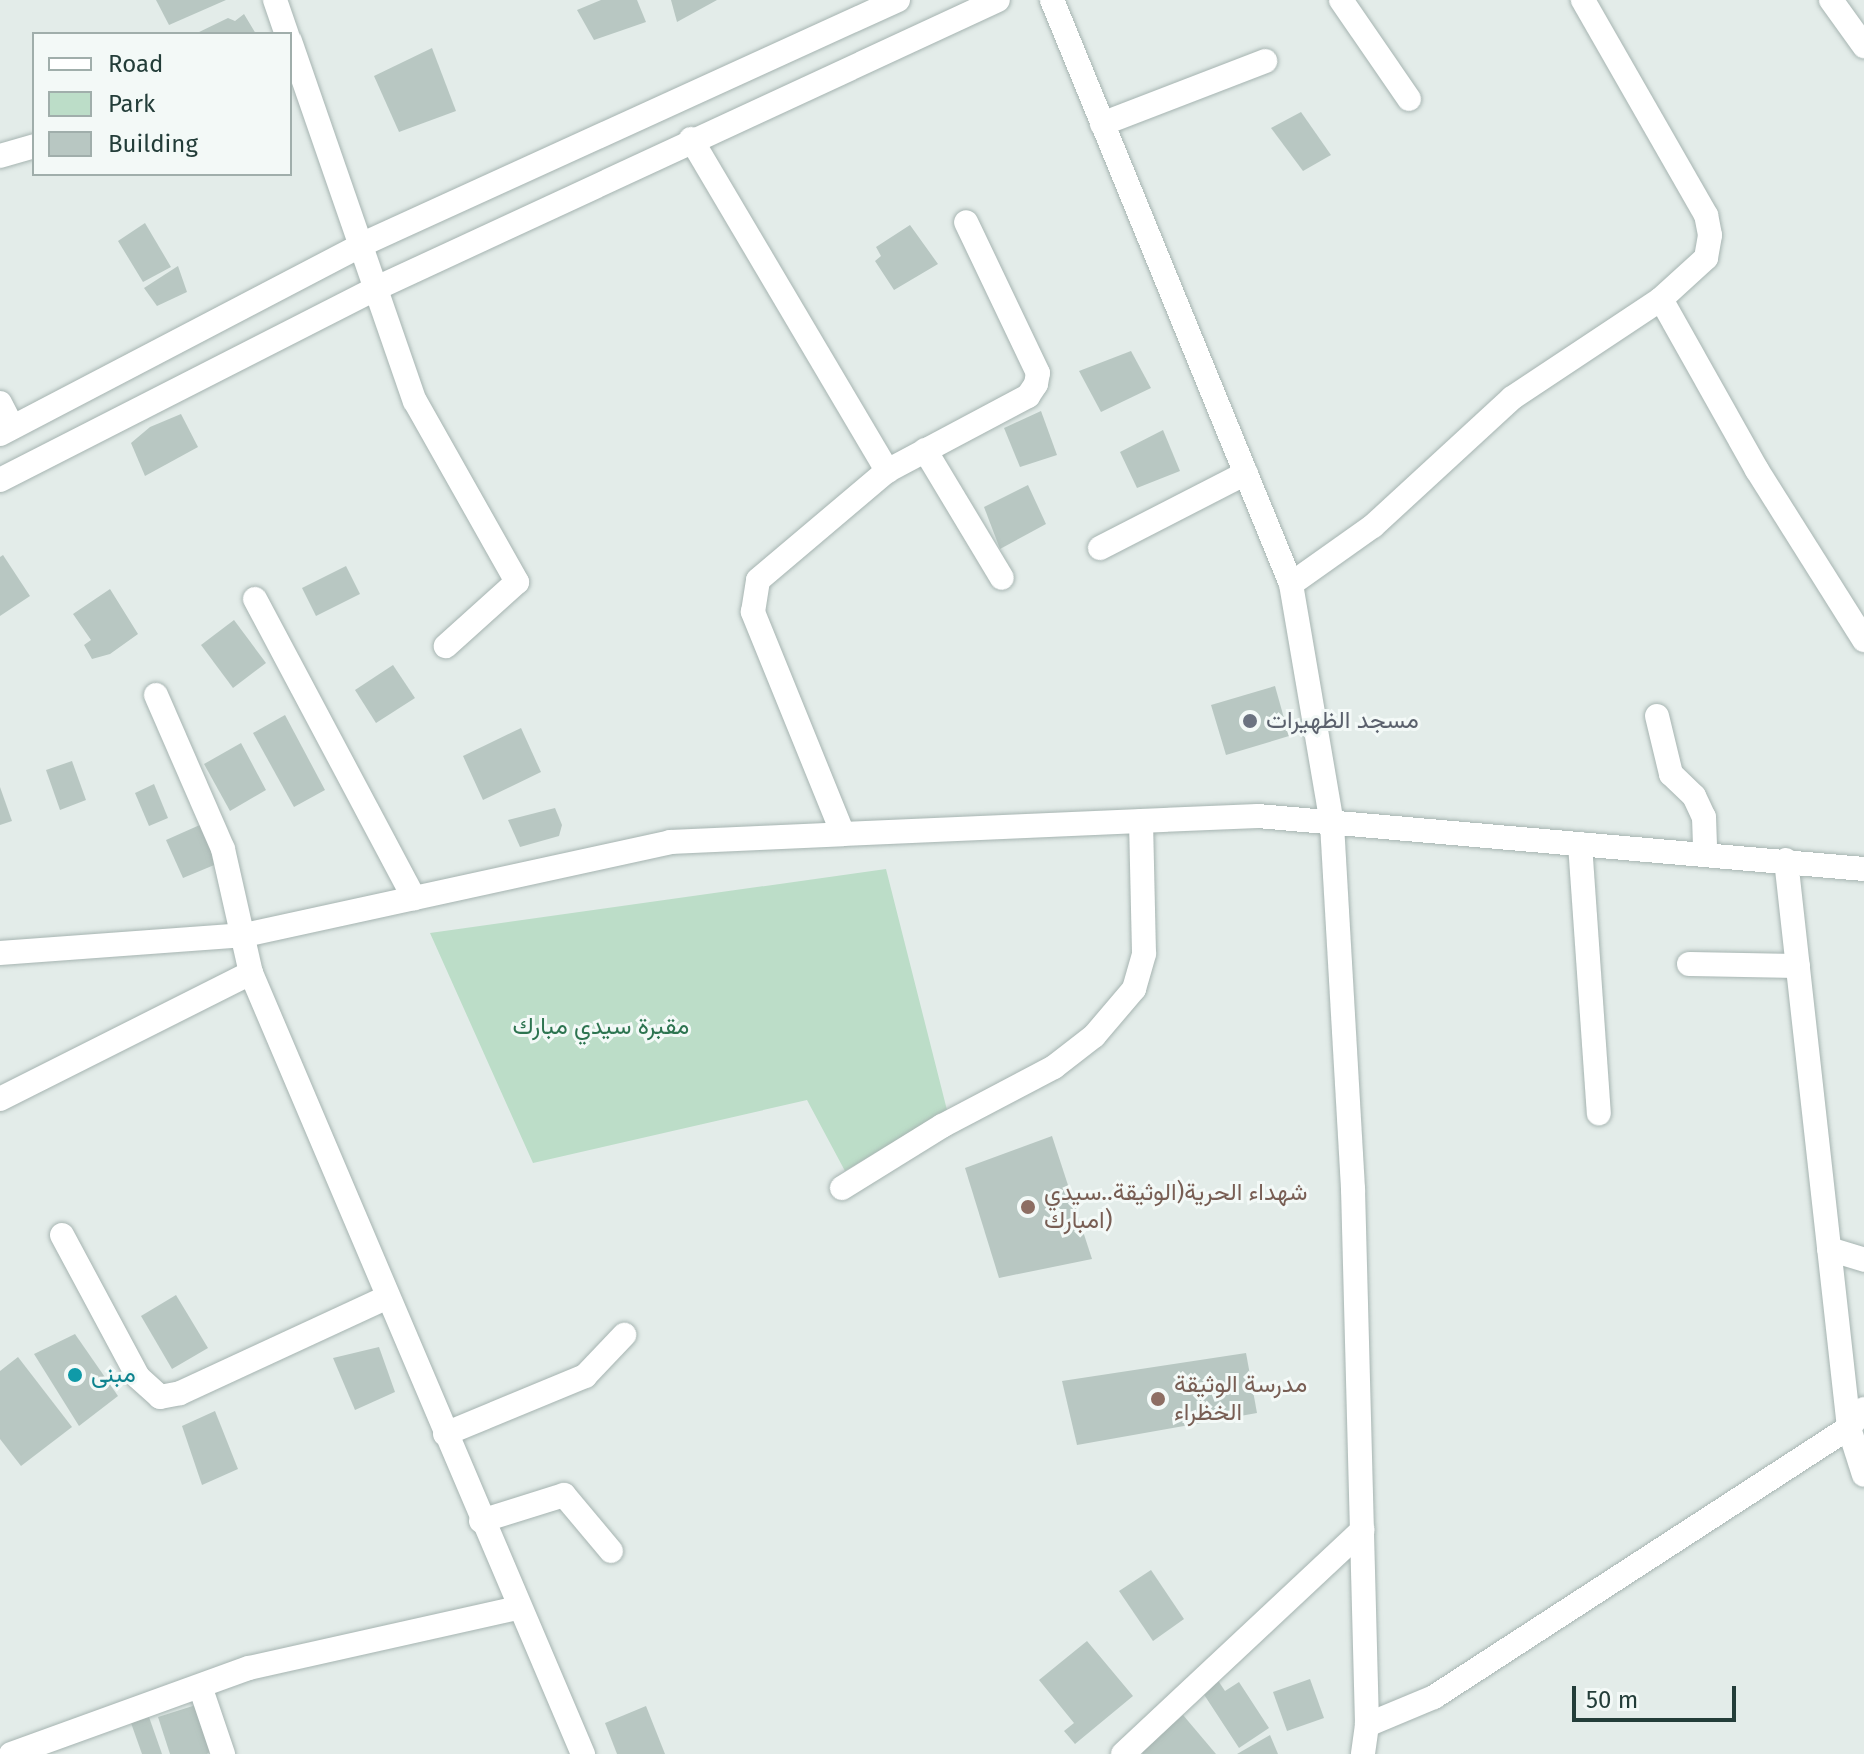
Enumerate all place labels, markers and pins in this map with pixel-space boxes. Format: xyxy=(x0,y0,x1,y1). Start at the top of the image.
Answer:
place label: مسجد الظهيرات xyxy=(1266,707,1419,735)
marker: مسجد الظهيرات xyxy=(1241,712,1259,730)
place label: شهداء الحرية(الوثيقة..سيدي امبارك) xyxy=(1044,1179,1308,1235)
marker: شهداء الحرية(الوثيقة..سيدي امبارك) xyxy=(1019,1198,1037,1216)
place label: مبنى xyxy=(91,1361,136,1389)
marker: مبنى xyxy=(66,1366,84,1384)
place label: مدرسة الوثيقة الخظراء xyxy=(1174,1371,1307,1427)
marker: مدرسة الوثيقة الخظراء xyxy=(1149,1390,1167,1408)

